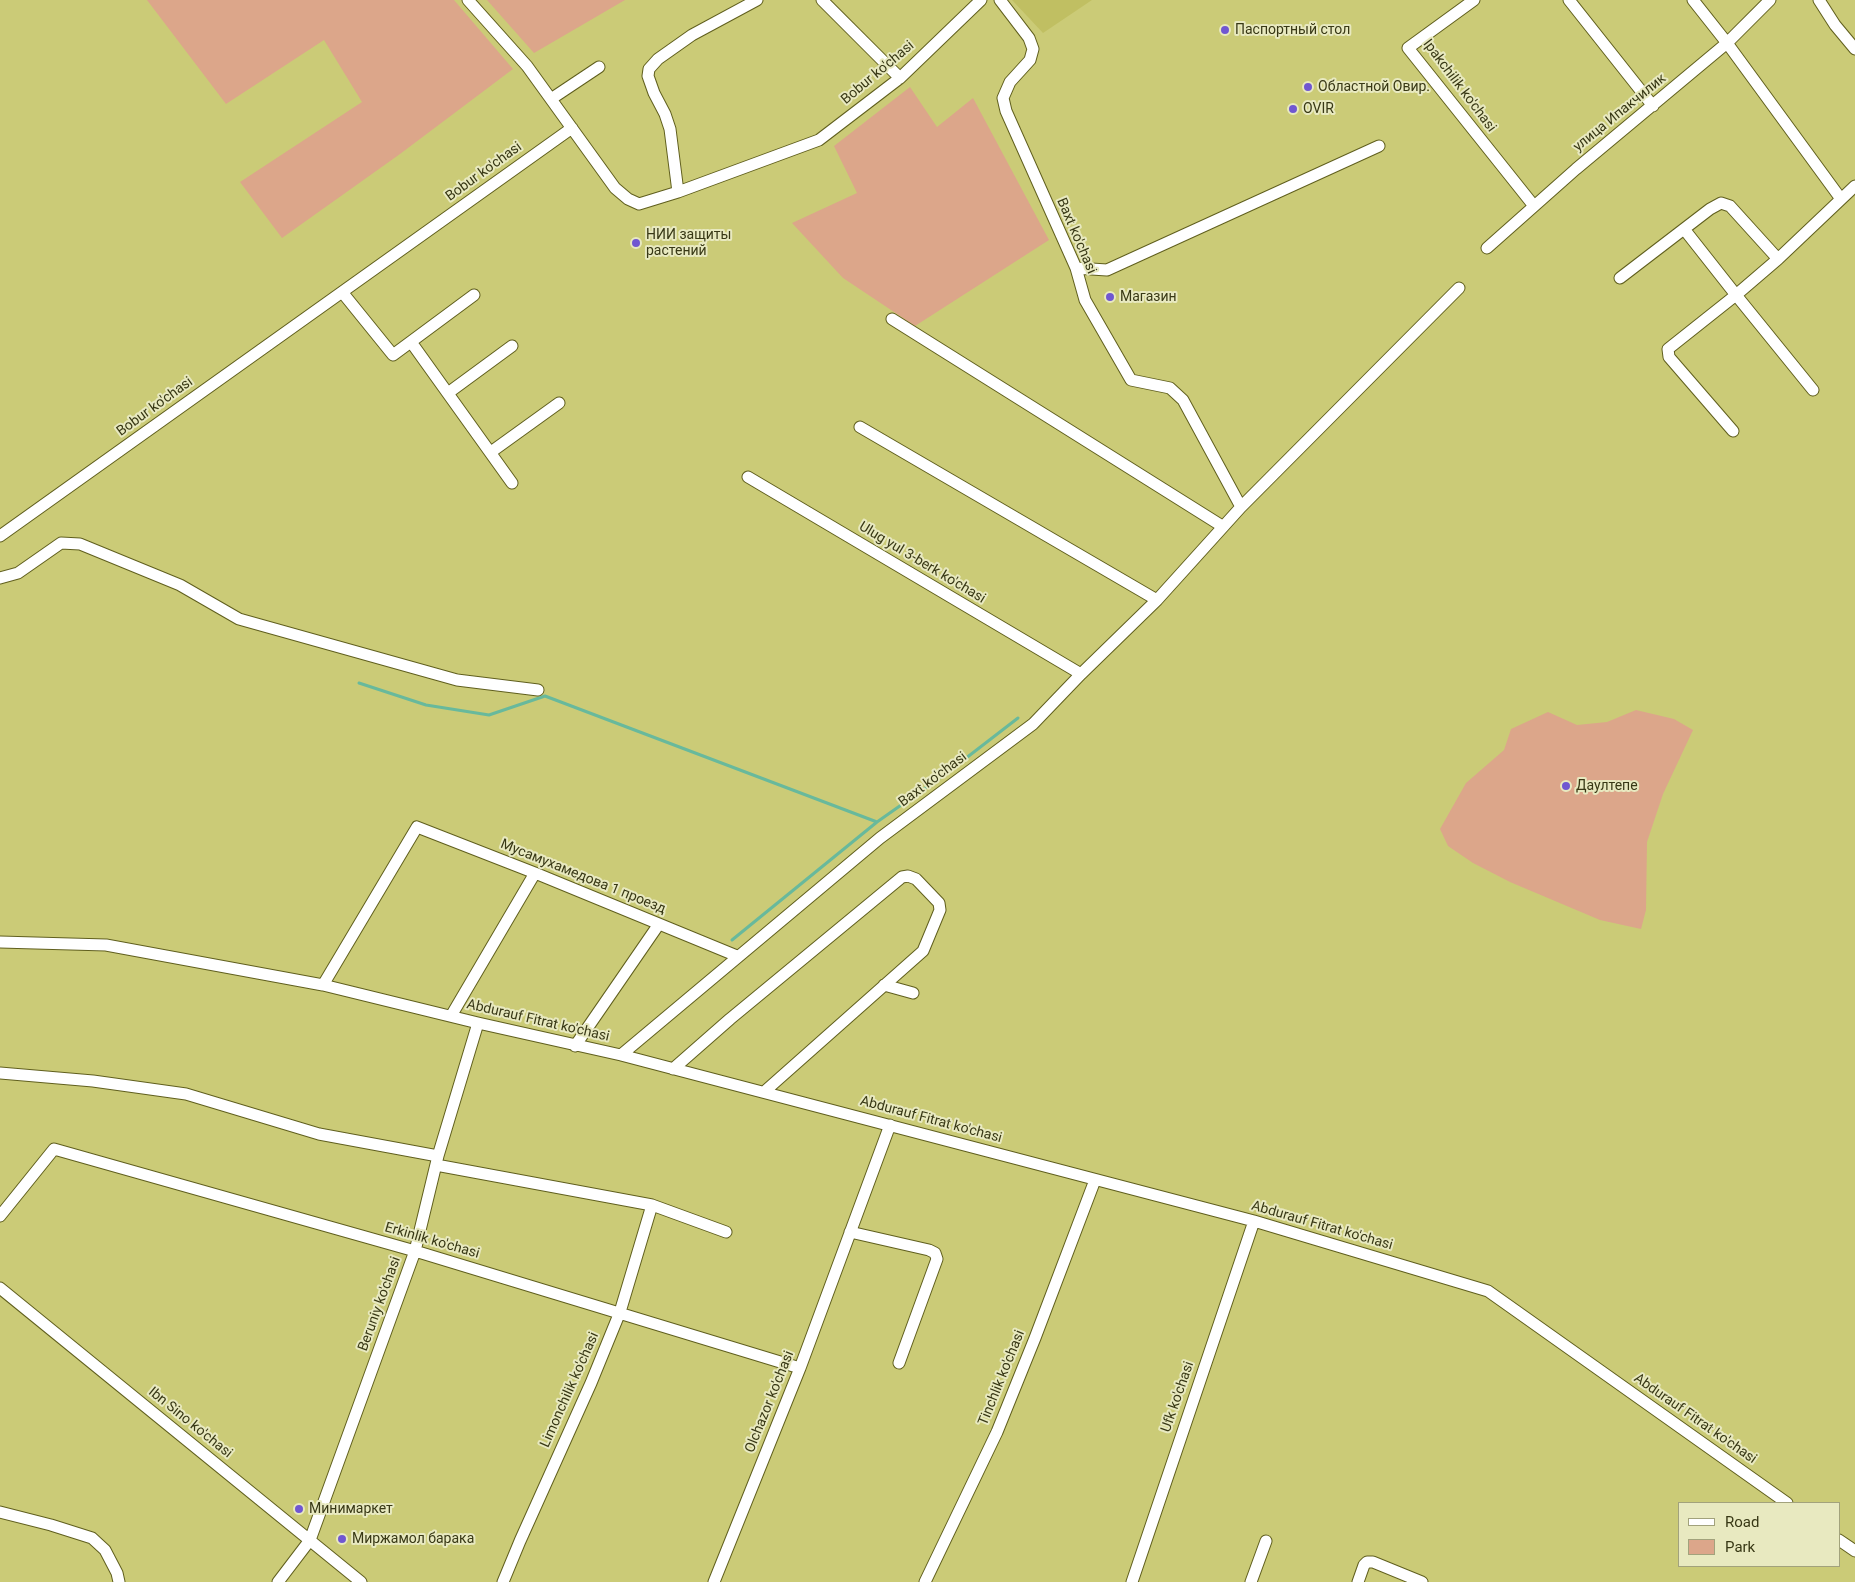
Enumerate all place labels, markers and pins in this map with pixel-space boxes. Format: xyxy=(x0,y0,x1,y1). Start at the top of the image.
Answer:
place label: Паспортный стол xyxy=(1235,22,1350,38)
marker: Паспортный стол xyxy=(1219,24,1231,36)
place label: Областной Овир. xyxy=(1318,79,1430,95)
marker: Областной Овир. xyxy=(1302,81,1314,93)
place label: OVIR xyxy=(1303,101,1334,117)
marker: OVIR xyxy=(1287,103,1299,115)
place label: НИИ защиты растений xyxy=(646,227,731,260)
marker: НИИ защиты растений xyxy=(630,237,642,249)
place label: Магазин xyxy=(1120,289,1177,305)
marker: Магазин xyxy=(1104,291,1116,303)
place label: Даултепе xyxy=(1576,778,1638,794)
marker: Даултепе xyxy=(1560,780,1572,792)
place label: Минимаркет xyxy=(309,1501,393,1517)
marker: Минимаркет xyxy=(293,1503,305,1515)
place label: Миржамол барака xyxy=(352,1531,474,1547)
marker: Миржамол барака xyxy=(336,1533,348,1545)

